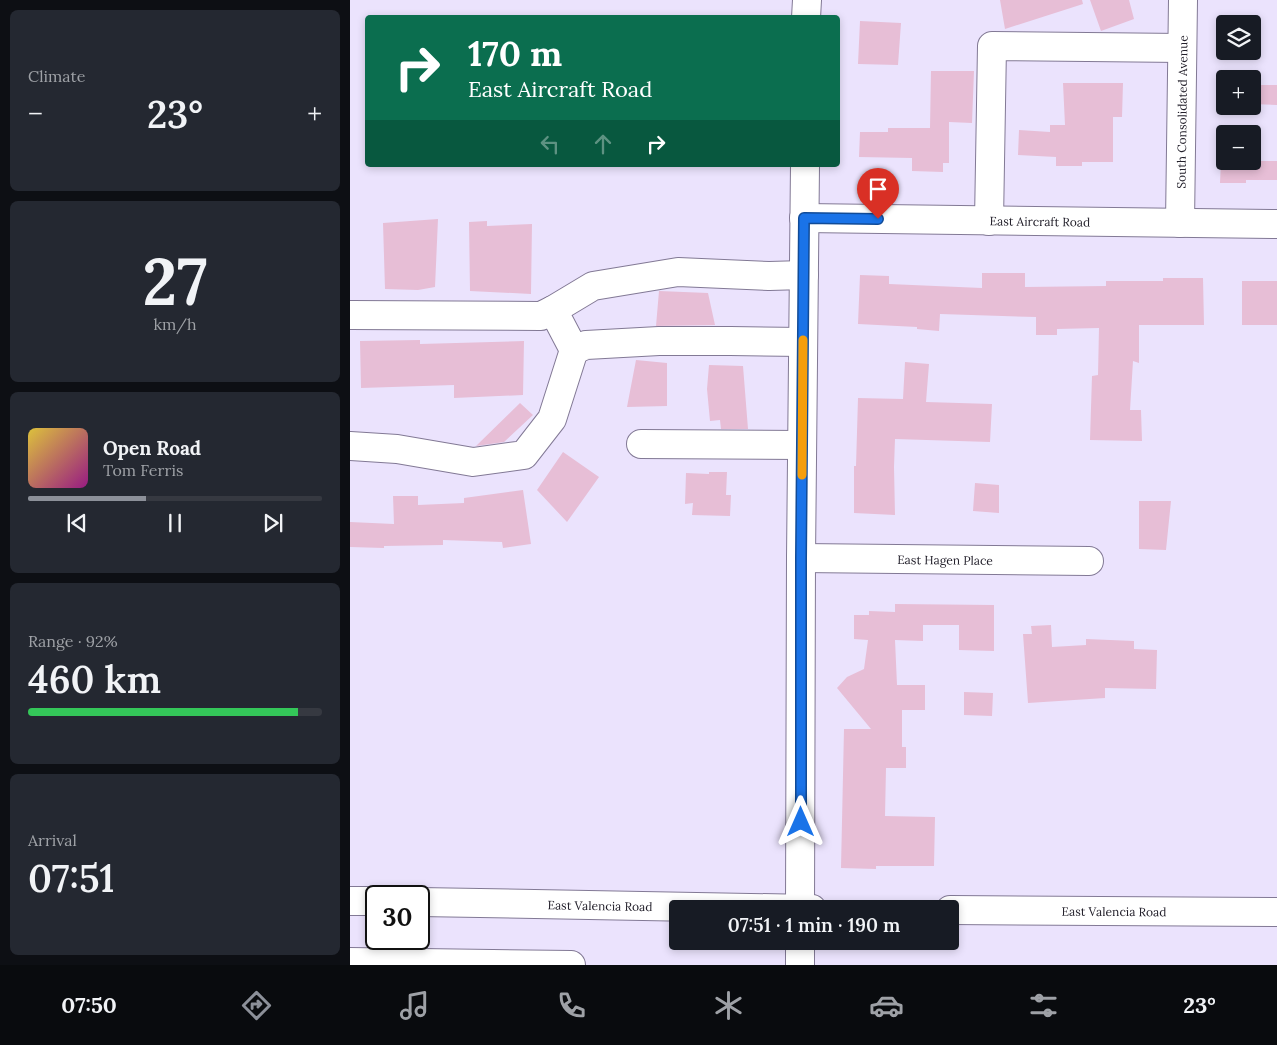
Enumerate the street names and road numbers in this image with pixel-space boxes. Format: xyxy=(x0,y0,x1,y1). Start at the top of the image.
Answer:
street label: South Consolidated Avenue xyxy=(1173,35,1190,189)
street label: East Aircraft Road xyxy=(990,213,1090,229)
street label: East Hagen Place xyxy=(897,552,993,568)
street label: East Valencia Road xyxy=(547,897,653,914)
street label: East Valencia Road xyxy=(1062,903,1166,919)

